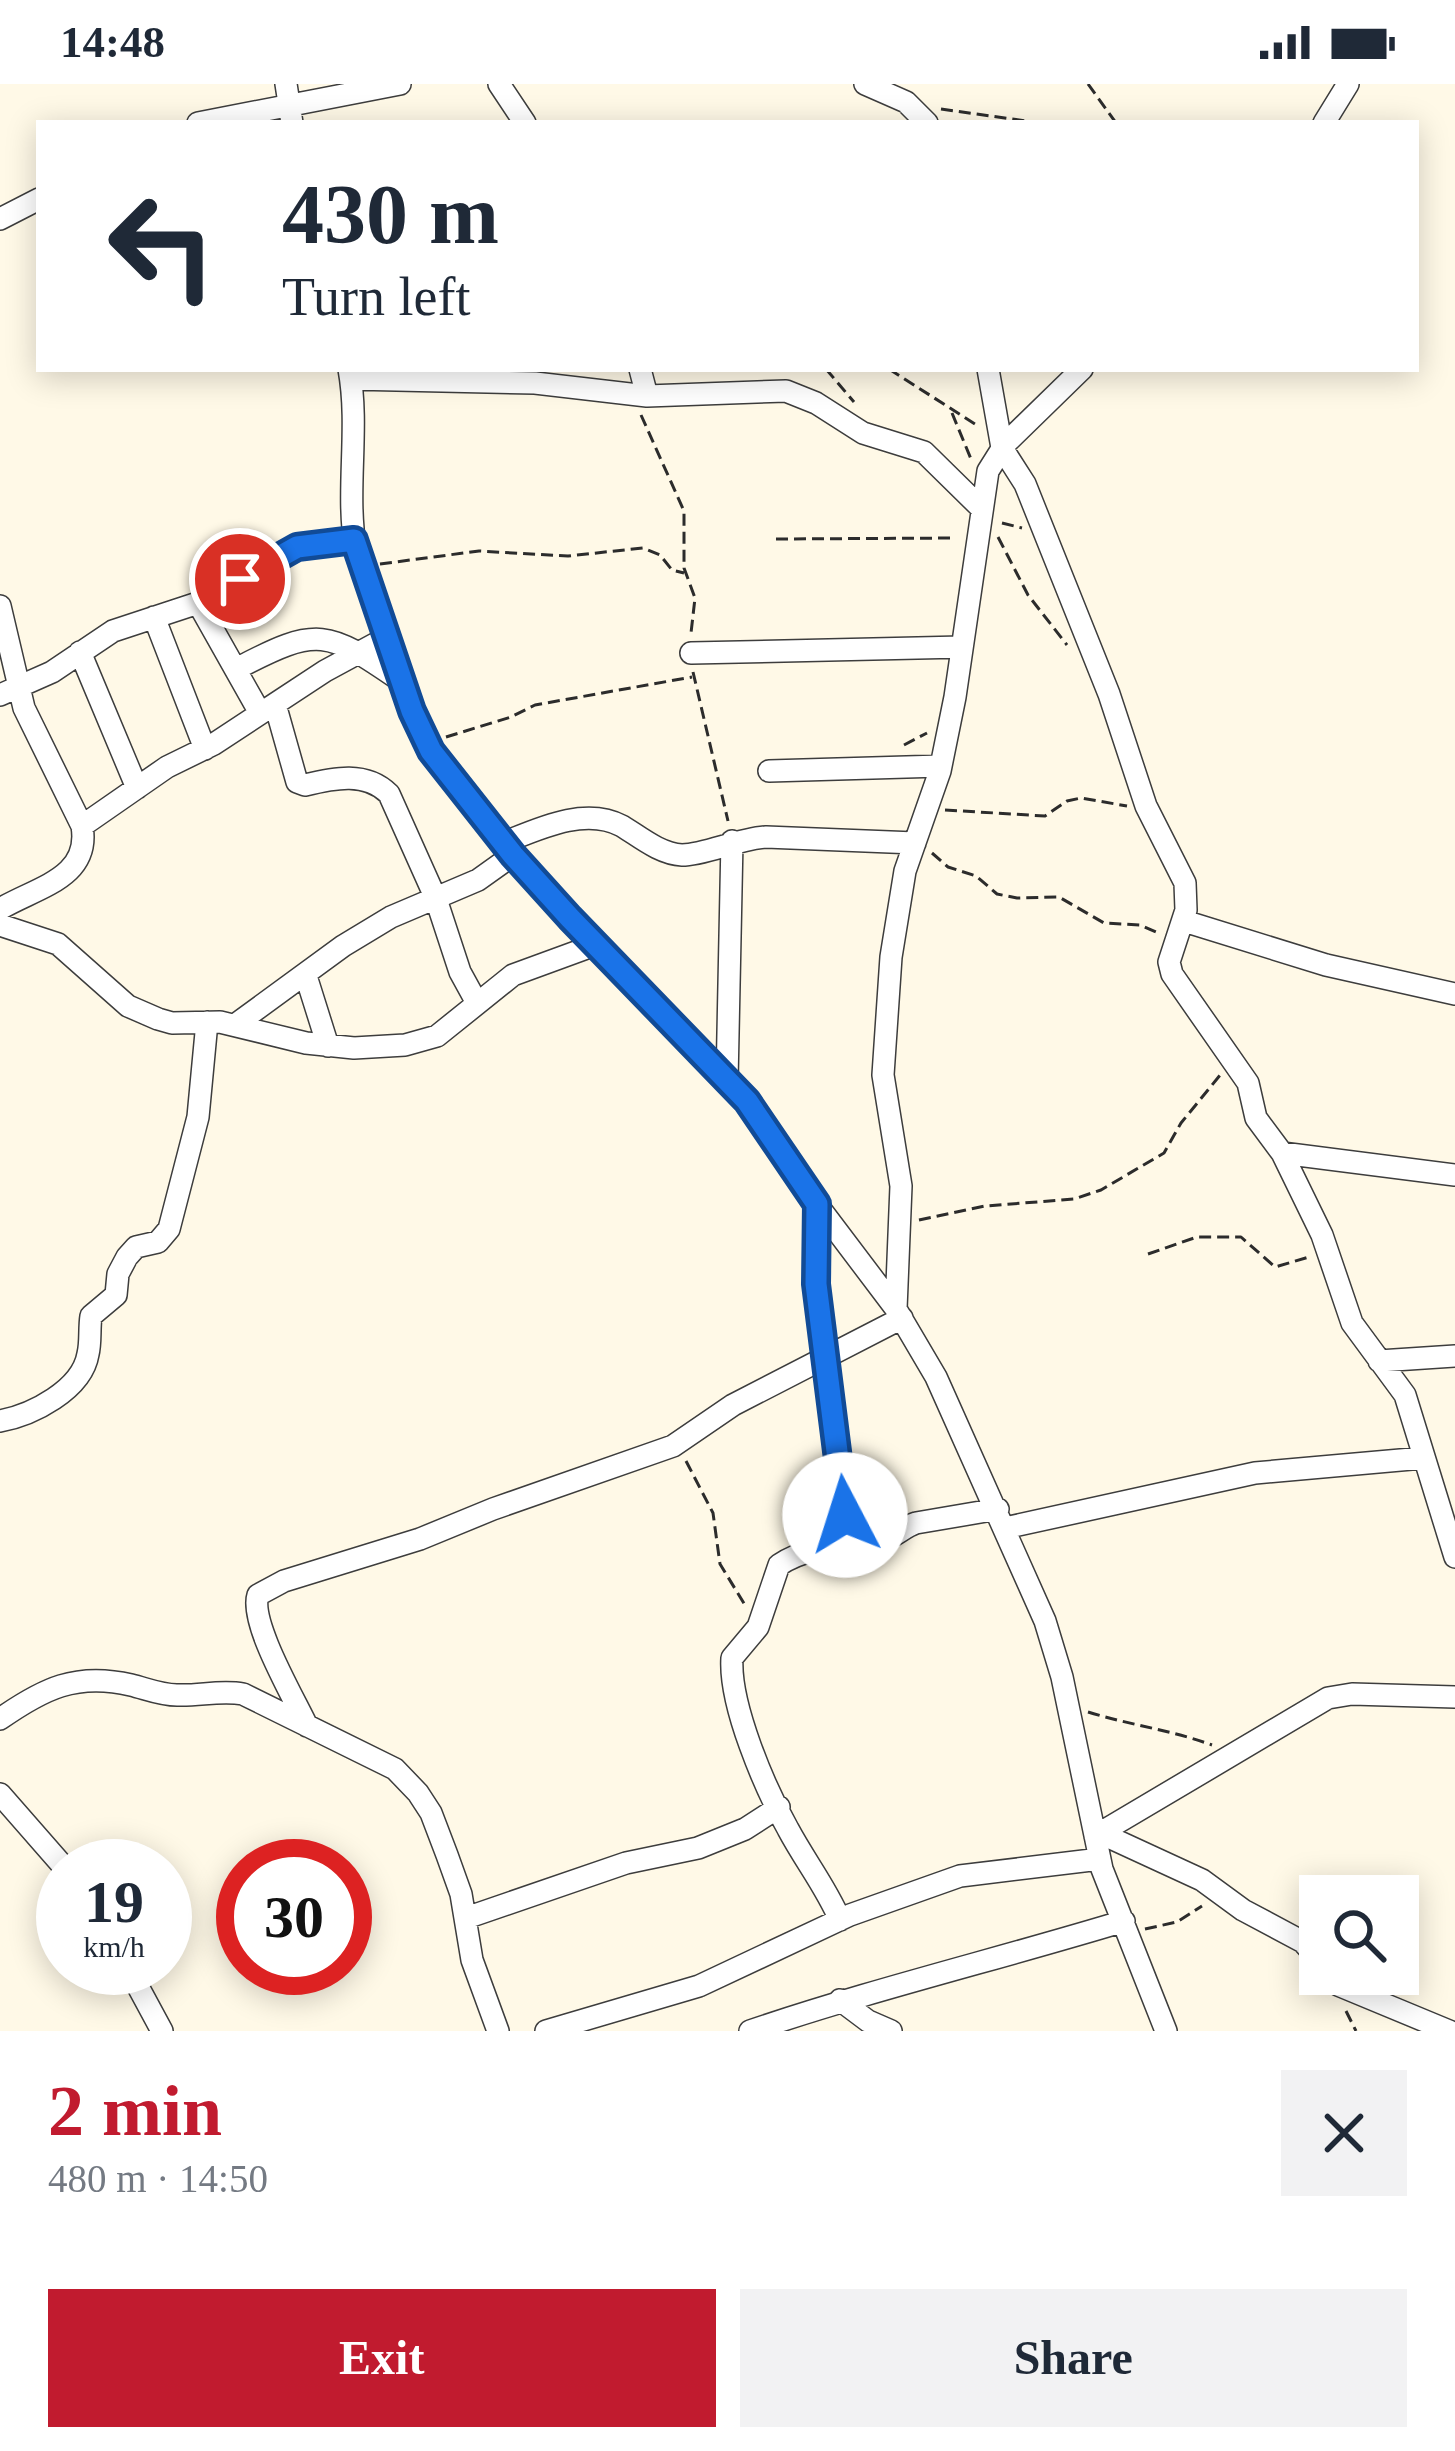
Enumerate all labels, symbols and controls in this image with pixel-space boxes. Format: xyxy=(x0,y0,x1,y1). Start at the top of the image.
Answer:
text: 14:48 xyxy=(60,17,165,67)
icon: left xyxy=(84,168,240,324)
text: 430 m xyxy=(282,168,499,261)
text: Turn left xyxy=(282,267,471,327)
pin xyxy=(189,528,291,630)
icon: arrive xyxy=(207,546,273,612)
position arrow xyxy=(782,1452,908,1578)
speed limit sign: 30 xyxy=(216,1839,372,1995)
text: 19 xyxy=(84,1869,144,1935)
map controls xyxy=(1299,1875,1419,1995)
button: search xyxy=(1299,1875,1419,1995)
text: km/h xyxy=(83,1930,145,1963)
button: close xyxy=(1281,2070,1407,2196)
text: 2 min xyxy=(48,2071,222,2151)
text: 480 m · 14:50 xyxy=(48,2157,268,2200)
button: Exit xyxy=(48,2289,716,2427)
button: Share xyxy=(740,2289,1407,2427)

